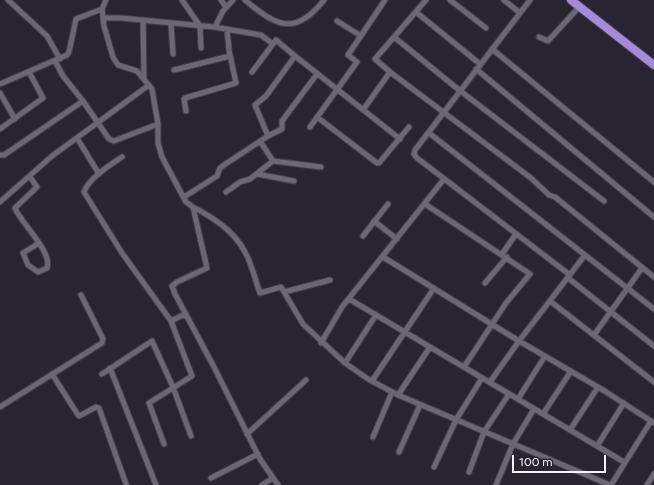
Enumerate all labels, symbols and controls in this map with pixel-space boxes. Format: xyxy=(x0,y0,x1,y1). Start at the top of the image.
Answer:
scale bar xyxy=(514,447,608,473)
text: 100 m xyxy=(519,455,553,469)

